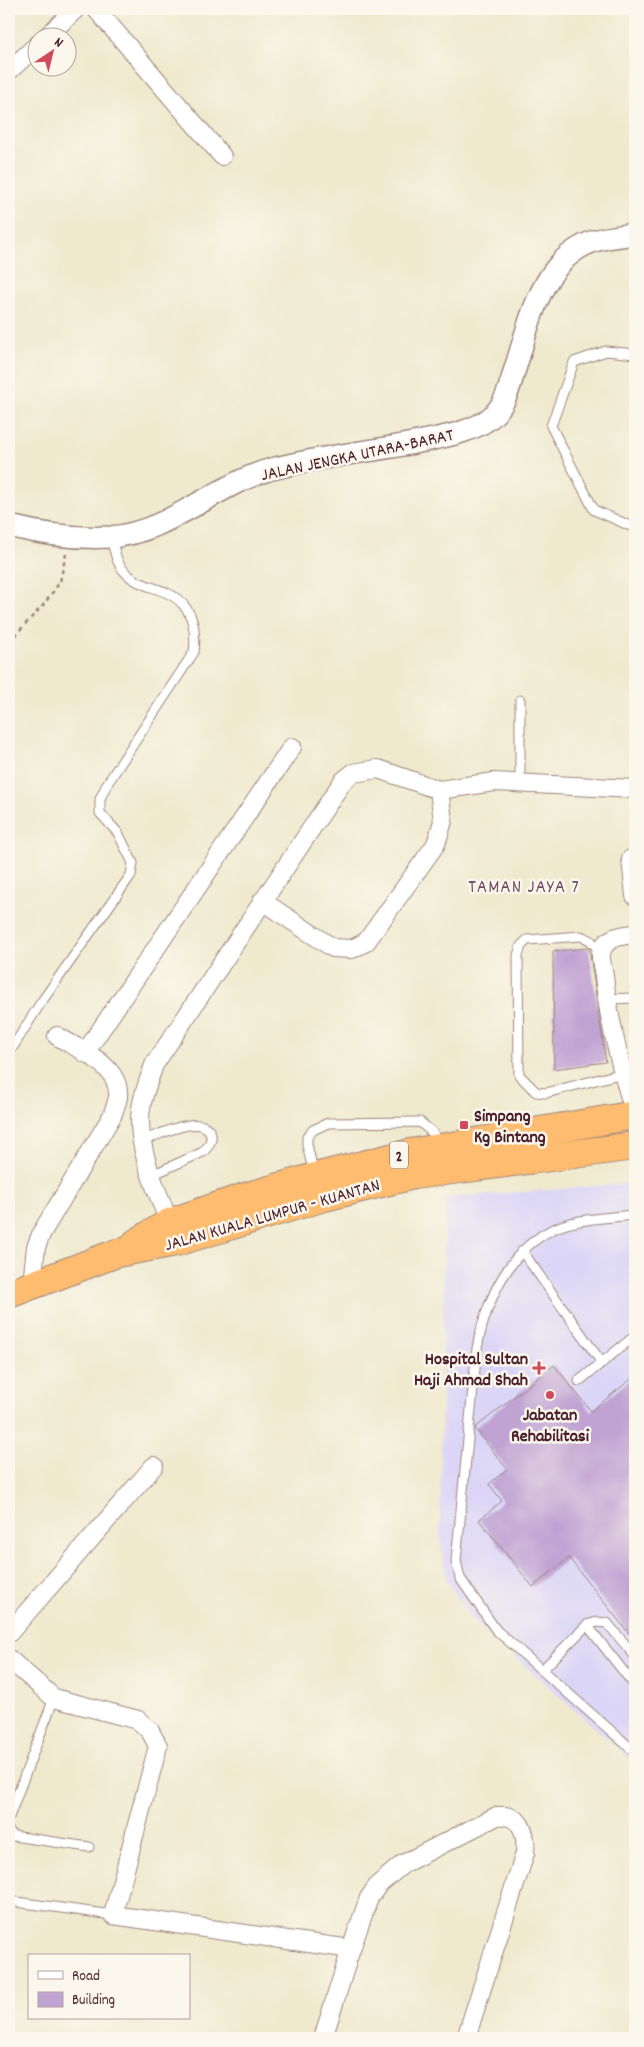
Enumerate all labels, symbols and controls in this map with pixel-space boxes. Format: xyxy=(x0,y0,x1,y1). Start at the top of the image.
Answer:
north arrow xyxy=(28,28,78,78)
text: N xyxy=(50,33,67,53)
street label: JALAN JENGKA UTARA-BARAT xyxy=(259,424,456,489)
district label: TAMAN JAYA 7 xyxy=(468,875,580,902)
place label: Simpang Kg Bintang xyxy=(474,1105,546,1151)
marker: Simpang Kg Bintang xyxy=(458,1119,470,1131)
road number: 2 xyxy=(390,1142,408,1168)
street label: JALAN KUALA LUMPUR - KUANTAN xyxy=(162,1174,383,1259)
place label: Hospital Sultan Haji Ahmad Shah xyxy=(414,1348,528,1394)
marker: Hospital Sultan Haji Ahmad Shah xyxy=(532,1361,546,1375)
marker: Jabatan Rehabilitasi xyxy=(544,1389,556,1401)
place label: Jabatan Rehabilitasi xyxy=(511,1404,590,1450)
legend xyxy=(28,1954,190,2020)
text: Road xyxy=(72,1966,100,1988)
text: Building xyxy=(72,1990,115,2012)

